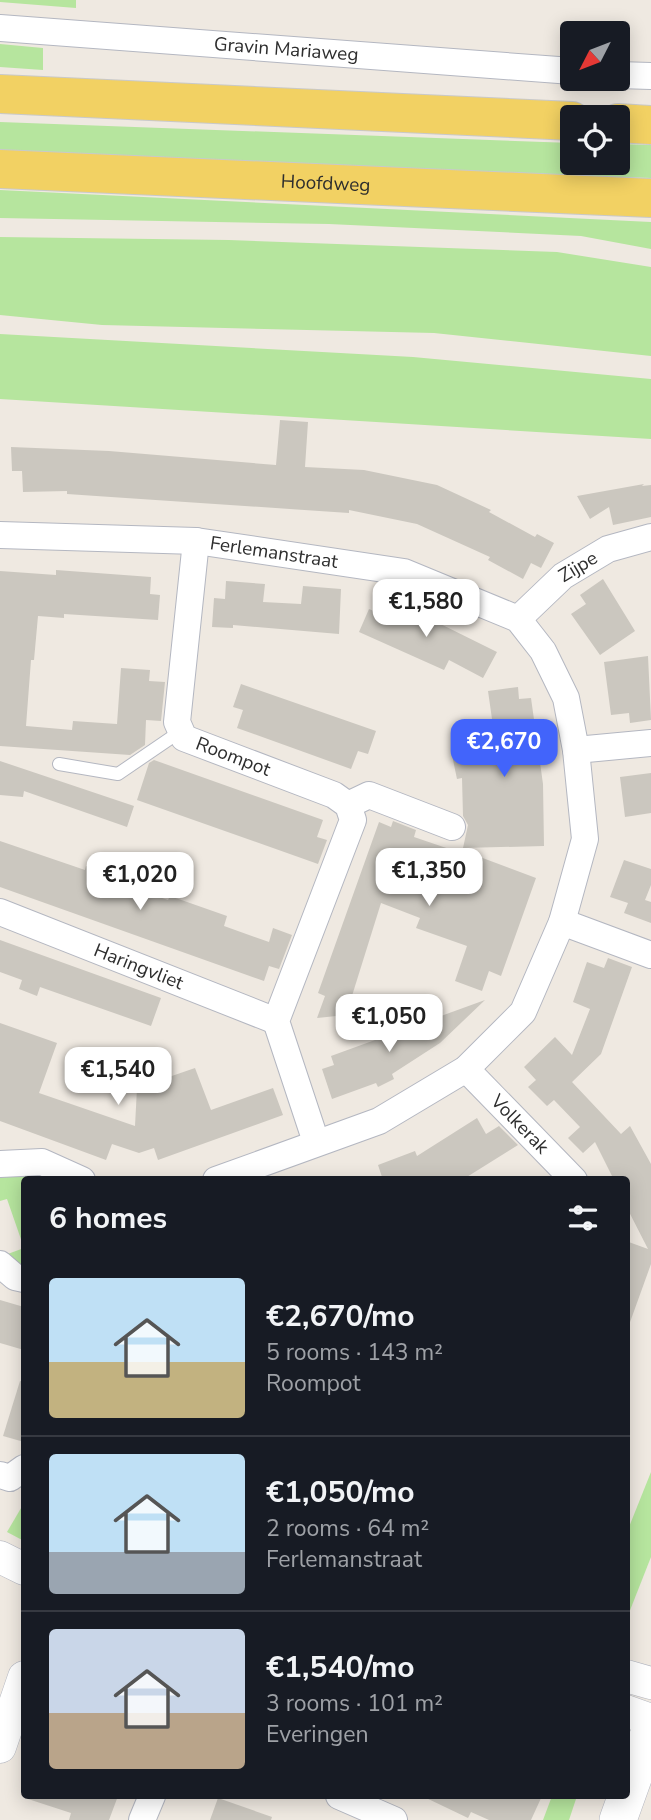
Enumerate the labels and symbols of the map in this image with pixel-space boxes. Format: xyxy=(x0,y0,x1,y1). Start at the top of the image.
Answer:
north arrow xyxy=(560,21,630,91)
street label: Gravin Mariaweg xyxy=(213,31,359,68)
street label: Hoofdweg xyxy=(280,169,371,198)
street label: Ferlemanstraat xyxy=(208,530,340,575)
street label: Zijpe xyxy=(554,545,603,589)
pin: €1,580 xyxy=(369,580,483,639)
pin: €2,670 xyxy=(447,720,561,779)
street label: Roompot xyxy=(192,731,275,783)
pin: €1,350 xyxy=(372,848,486,908)
pin: €1,020 xyxy=(83,852,197,912)
street label: Haringvliet xyxy=(90,937,188,996)
pin: €1,050 xyxy=(332,995,446,1054)
pin: €1,540 xyxy=(61,1048,175,1107)
street label: Volkerak xyxy=(484,1088,555,1160)

